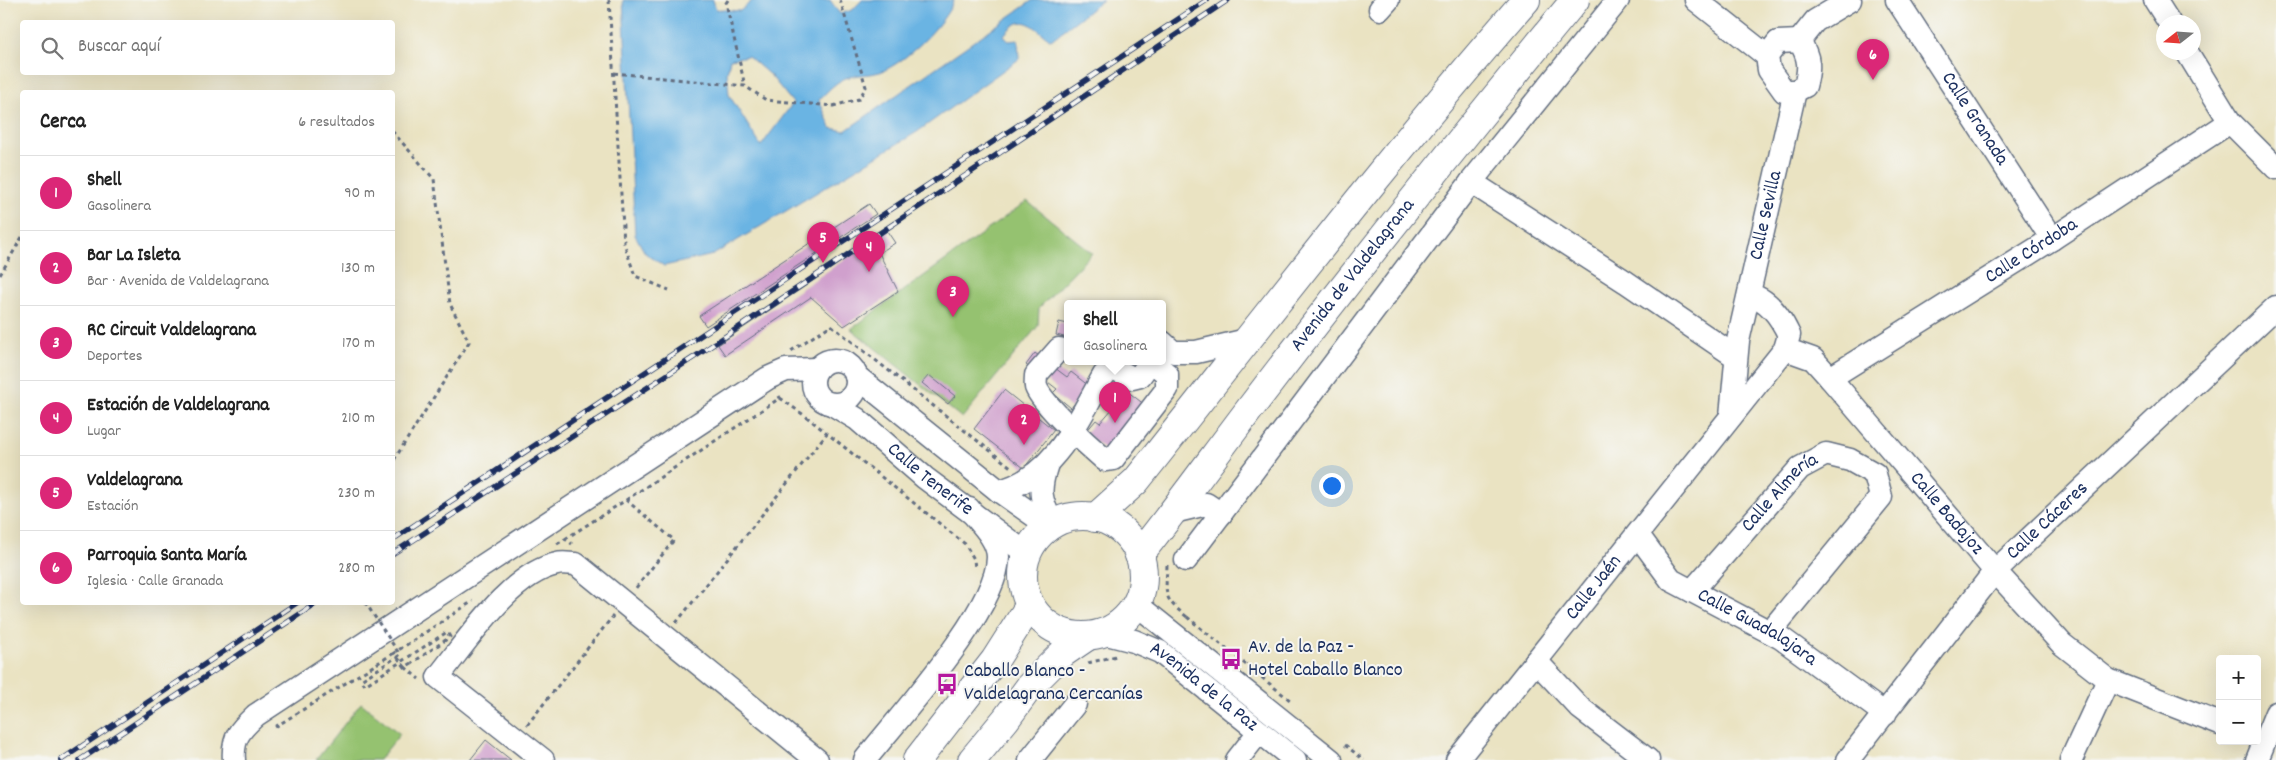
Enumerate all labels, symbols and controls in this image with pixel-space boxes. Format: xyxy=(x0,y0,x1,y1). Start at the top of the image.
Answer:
north arrow xyxy=(2156,15,2201,60)
search box xyxy=(20,20,395,75)
icon: search xyxy=(38,34,66,62)
text: Buscar aquí xyxy=(78,34,160,61)
pin: 6 xyxy=(1857,39,1889,80)
street label: Calle Granada xyxy=(1934,67,2015,172)
text: Cerca xyxy=(40,108,86,138)
text: 6 resultados xyxy=(298,111,375,134)
text: Shell xyxy=(87,168,122,195)
street label: Calle Sevilla xyxy=(1743,168,1790,263)
text: 1 xyxy=(54,182,58,205)
text: 90 m xyxy=(344,182,375,205)
street label: Avenida de Valdelagrana xyxy=(1284,193,1422,358)
text: Gasolinera xyxy=(87,195,151,218)
street label: Calle Córdoba xyxy=(1980,211,2084,291)
pin: 5 xyxy=(807,222,839,263)
pin: 4 xyxy=(853,231,885,272)
text: Bar La Isleta xyxy=(87,243,180,270)
text: 2 xyxy=(53,257,60,280)
text: 130 m xyxy=(341,257,375,280)
text: Bar · Avenida de Valdelagrana xyxy=(87,270,269,293)
pin: 3 xyxy=(937,276,969,317)
popup xyxy=(1064,300,1166,365)
text: Shell xyxy=(1083,308,1117,335)
text: RC Circuit Valdelagrana xyxy=(87,318,256,345)
text: 3 xyxy=(52,332,60,355)
text: 170 m xyxy=(342,332,375,355)
text: Gasolinera xyxy=(1083,335,1147,358)
text: Deportes xyxy=(87,345,142,368)
pin: 1 xyxy=(1099,382,1131,423)
text: Estación de Valdelagrana xyxy=(87,393,269,420)
pin: 2 xyxy=(1008,404,1040,445)
text: 4 xyxy=(53,407,59,430)
text: 210 m xyxy=(341,407,375,430)
text: Lugar xyxy=(87,420,121,443)
street label: Calle Tenerife xyxy=(880,436,979,523)
street label: Calle Almería xyxy=(1735,446,1824,539)
street label: Calle Badajoz xyxy=(1903,466,1990,562)
text: Valdelagrana xyxy=(87,468,182,495)
your location xyxy=(1319,473,1345,499)
street label: Calle Cáceres xyxy=(2001,476,2095,567)
text: 5 xyxy=(52,482,60,505)
text: 230 m xyxy=(338,482,375,505)
text: Estación xyxy=(87,495,138,518)
text: Parroquia Santa María xyxy=(87,543,246,570)
street label: Calle Jaén xyxy=(1559,549,1629,627)
text: 6 xyxy=(52,557,60,580)
text: 280 m xyxy=(338,557,375,580)
text: Iglesia · Calle Granada xyxy=(87,570,223,593)
street label: Calle Guadalajara xyxy=(1692,582,1823,674)
place label: Av. de la Paz - Hotel Caballo Blanco xyxy=(1248,634,1403,685)
street label: Avenida de la Paz xyxy=(1145,635,1264,739)
bus stop icon: Av. de la Paz - Hotel Caballo Blanco xyxy=(1218,646,1244,672)
map controls xyxy=(2216,655,2261,745)
button: + xyxy=(2216,655,2261,700)
place label: Caballo Blanco - Valdelagrana Cercanías xyxy=(964,658,1143,709)
bus stop icon: Caballo Blanco - Valdelagrana Cercanías xyxy=(934,671,960,697)
button: − xyxy=(2216,700,2261,745)

